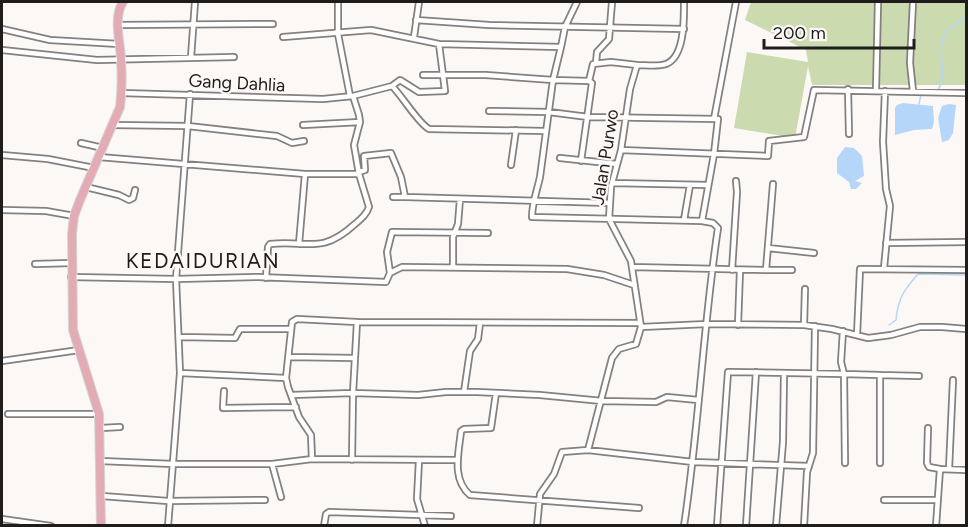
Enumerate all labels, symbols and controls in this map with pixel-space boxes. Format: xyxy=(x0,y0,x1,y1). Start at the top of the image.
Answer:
scale bar xyxy=(764,12,914,50)
text: 200 m xyxy=(773,22,826,44)
street label: Gang Dahlia xyxy=(188,69,286,97)
street label: Jalan Purwo xyxy=(587,107,623,207)
district label: KEDAIDURIAN xyxy=(126,248,280,273)

